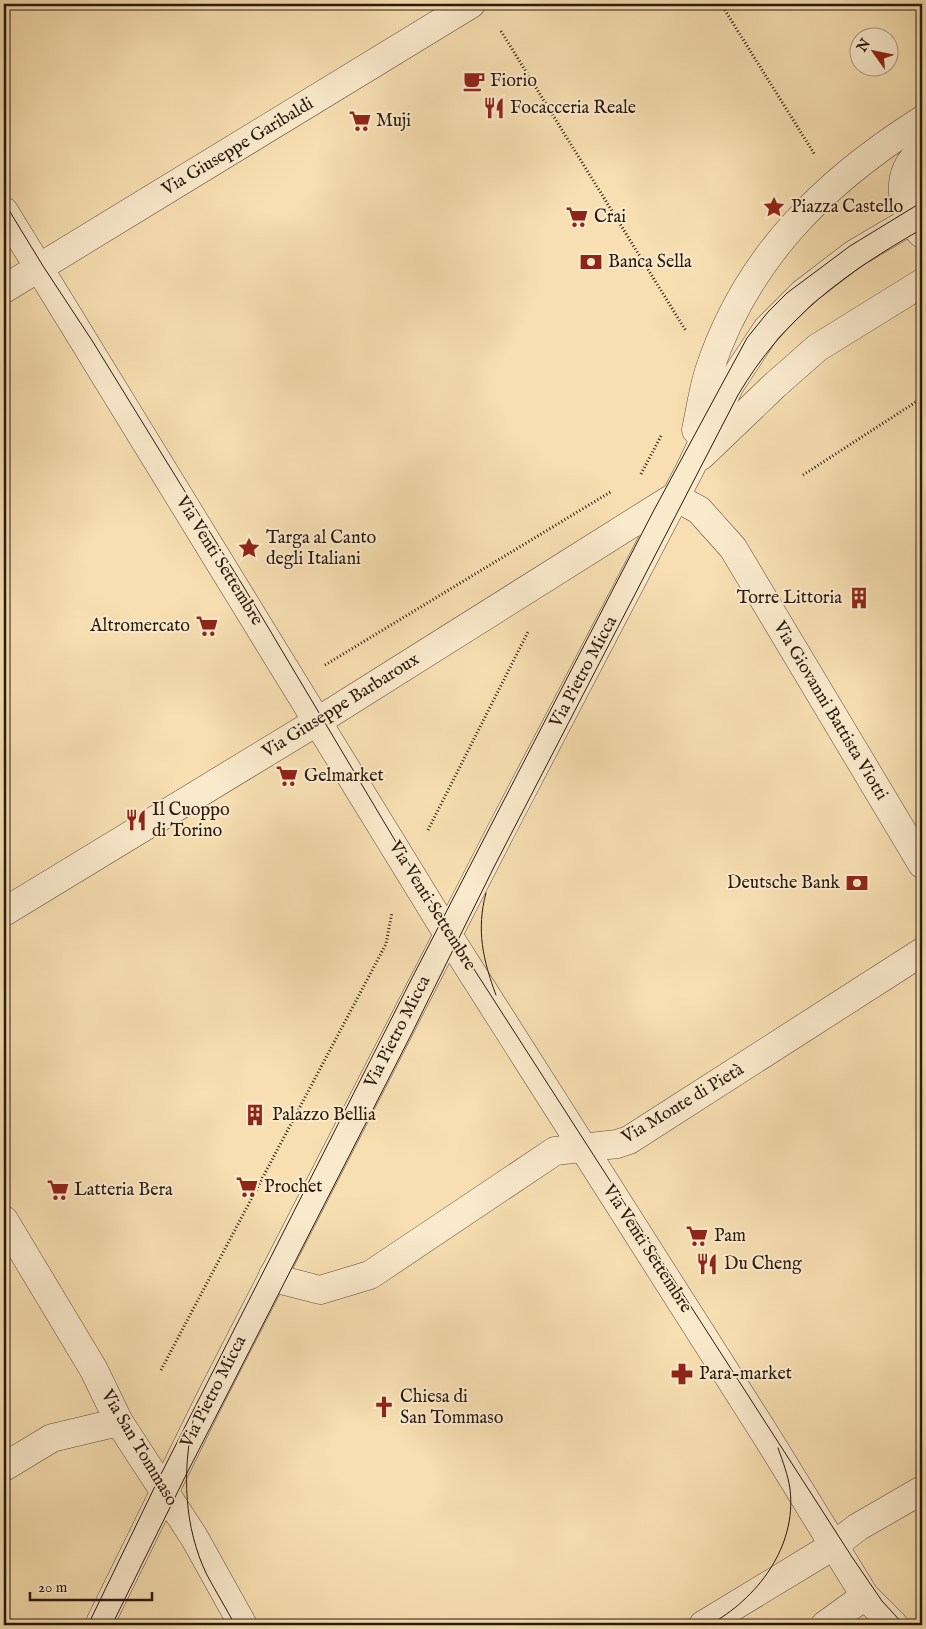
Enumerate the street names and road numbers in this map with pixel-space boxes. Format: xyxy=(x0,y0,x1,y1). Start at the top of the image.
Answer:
street label: Via Giuseppe Garibaldi xyxy=(157,92,318,202)
street label: Via Venti Settembre xyxy=(169,491,268,630)
street label: Via Pietro Micca xyxy=(544,612,623,733)
street label: Via Giovanni Battista Viotti xyxy=(767,616,893,805)
street label: Via Giuseppe Barbaroux xyxy=(257,648,424,764)
street label: Via Venti Settembre xyxy=(382,836,481,975)
street label: Via Pietro Micca xyxy=(359,972,436,1093)
street label: Via Monte di Pietà xyxy=(617,1058,748,1150)
street label: Via Venti Settembre xyxy=(596,1180,697,1317)
street label: Via Pietro Micca xyxy=(175,1332,252,1453)
street label: Via San Tommaso xyxy=(95,1385,183,1511)

